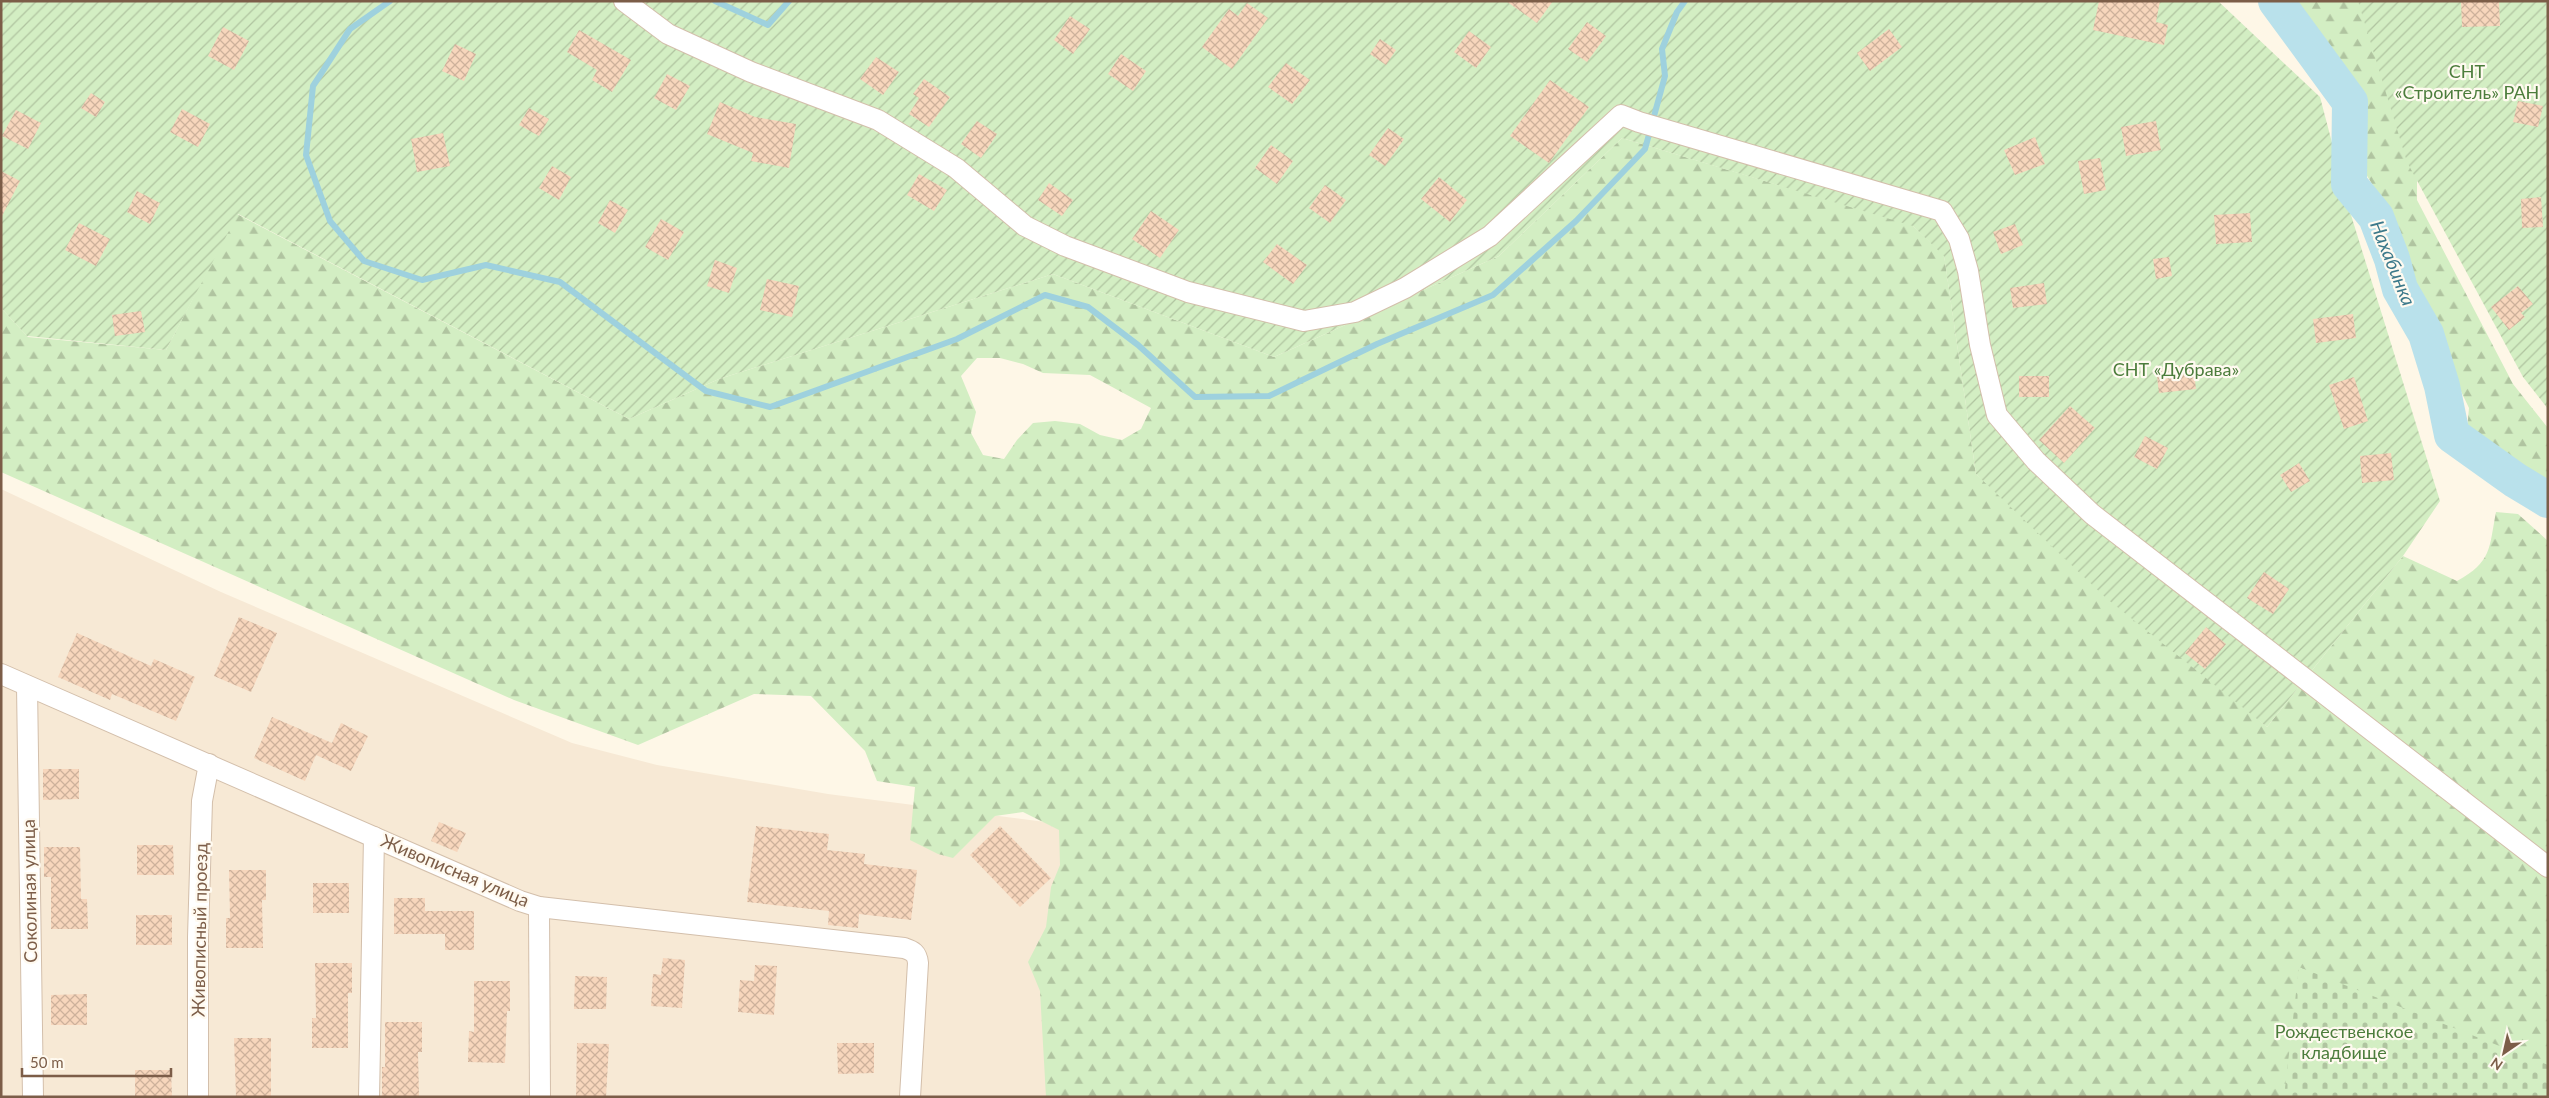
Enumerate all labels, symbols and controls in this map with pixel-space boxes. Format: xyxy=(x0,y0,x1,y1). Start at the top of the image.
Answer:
park label: СНТ «Строитель» РАН xyxy=(2395,60,2539,103)
water label: Нахабинка xyxy=(2366,217,2421,309)
park label: СНТ «Дубрава» xyxy=(2113,358,2239,380)
street label: Соколиная улица xyxy=(17,819,41,963)
street label: Живописная улица xyxy=(378,829,533,911)
street label: Живописный проезд xyxy=(186,843,212,1017)
park label: Рождественское кладбище xyxy=(2275,1020,2413,1063)
north arrow xyxy=(2479,1028,2529,1078)
scale bar xyxy=(22,1046,171,1078)
text: 50 m xyxy=(30,1053,64,1071)
text: N xyxy=(2487,1054,2506,1074)

